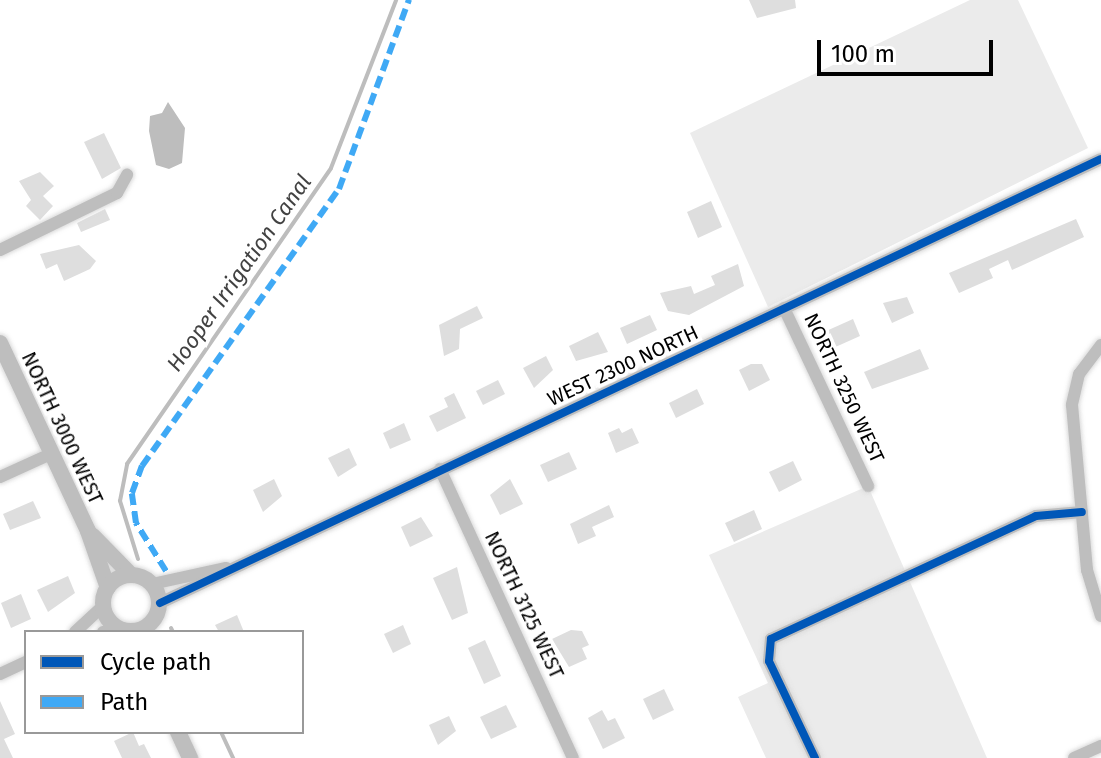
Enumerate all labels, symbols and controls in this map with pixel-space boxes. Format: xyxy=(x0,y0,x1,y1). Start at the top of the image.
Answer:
scale bar xyxy=(821,24,997,74)
text: 100 m xyxy=(831,40,895,68)
water label: Hooper Irrigation Canal xyxy=(161,170,317,376)
street label: NORTH 3250 WEST xyxy=(799,309,889,467)
street label: WEST 2300 NORTH xyxy=(544,321,702,411)
street label: NORTH 3000 WEST xyxy=(16,348,108,508)
street label: NORTH 3125 WEST xyxy=(479,528,569,682)
legend xyxy=(24,630,304,734)
text: Cycle path xyxy=(100,648,212,676)
text: Path xyxy=(100,688,148,716)

